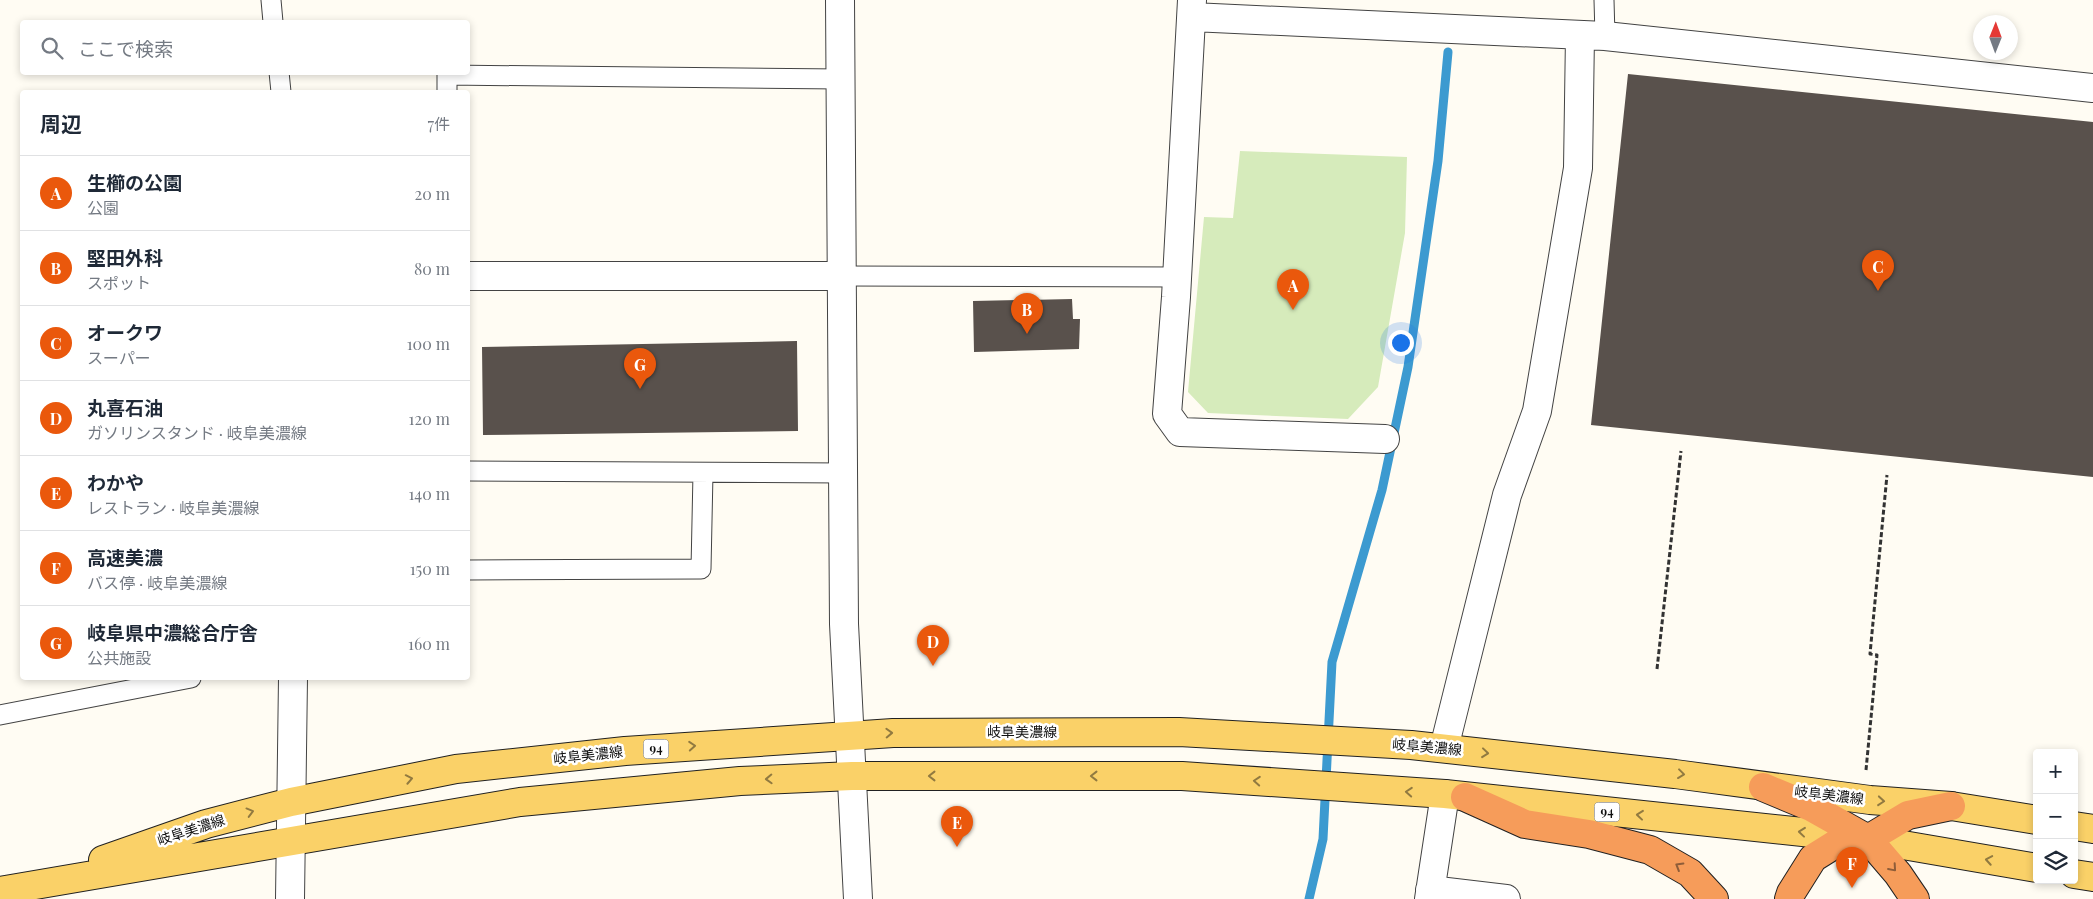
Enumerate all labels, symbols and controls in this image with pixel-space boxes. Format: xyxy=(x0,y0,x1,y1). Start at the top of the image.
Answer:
north arrow xyxy=(1973,15,2018,60)
search box xyxy=(20,20,470,75)
icon: search xyxy=(38,34,66,62)
text: ここで検索 xyxy=(78,35,173,61)
text: 周辺 xyxy=(40,109,82,137)
text: 7件 xyxy=(428,113,450,134)
text: 生櫛の公園 xyxy=(87,169,182,195)
text: A xyxy=(51,183,61,204)
text: 20 m xyxy=(415,183,450,204)
text: 公園 xyxy=(87,197,119,218)
text: 堅田外科 xyxy=(87,244,163,270)
pin: C xyxy=(1862,250,1894,291)
text: B xyxy=(51,258,61,279)
text: 80 m xyxy=(414,258,450,279)
pin: A xyxy=(1277,269,1309,310)
text: スポット xyxy=(87,272,151,293)
pin: B xyxy=(1011,293,1043,334)
text: オークワ xyxy=(87,319,163,345)
your location xyxy=(1388,330,1414,356)
text: C xyxy=(50,333,62,354)
text: 100 m xyxy=(407,333,450,354)
text: スーパー xyxy=(87,347,151,368)
pin: G xyxy=(624,348,656,389)
text: 丸喜石油 xyxy=(87,394,163,420)
text: D xyxy=(50,408,62,429)
text: 120 m xyxy=(409,408,450,429)
text: ガソリンスタンド · 岐阜美濃線 xyxy=(87,422,307,443)
text: わかや xyxy=(87,469,144,495)
text: E xyxy=(51,483,61,504)
text: 140 m xyxy=(408,483,450,504)
text: レストラン · 岐阜美濃線 xyxy=(87,497,259,518)
text: 高速美濃 xyxy=(87,544,163,570)
text: F xyxy=(51,558,61,579)
text: 150 m xyxy=(410,558,450,579)
text: バス停 · 岐阜美濃線 xyxy=(87,572,227,593)
text: 岐阜県中濃総合庁舎 xyxy=(87,619,258,645)
pin: D xyxy=(917,625,949,666)
text: G xyxy=(50,633,62,654)
text: 160 m xyxy=(408,633,450,654)
text: 公共施設 xyxy=(87,647,151,668)
street label: 岐阜美濃線 xyxy=(987,722,1057,741)
one-way arrow xyxy=(886,728,893,738)
street label: 岐阜美濃線 xyxy=(1391,734,1463,759)
road number: 94 xyxy=(644,740,668,759)
street label: 岐阜美濃線 xyxy=(552,741,624,768)
one-way arrow xyxy=(688,741,696,752)
one-way arrow xyxy=(1481,747,1489,758)
map controls xyxy=(2033,749,2078,884)
button: + xyxy=(2033,749,2078,794)
one-way arrow xyxy=(1677,769,1686,779)
one-way arrow xyxy=(928,771,936,781)
one-way arrow xyxy=(1090,771,1098,781)
one-way arrow xyxy=(405,774,414,784)
one-way arrow xyxy=(765,774,773,785)
one-way arrow xyxy=(1252,776,1260,787)
street label: 岐阜美濃線 xyxy=(1793,781,1865,808)
one-way arrow xyxy=(1405,787,1413,798)
button: − xyxy=(2033,794,2078,839)
one-way arrow xyxy=(1877,795,1885,806)
road number: 94 xyxy=(1594,802,1620,822)
pin: E xyxy=(941,806,973,847)
one-way arrow xyxy=(246,808,254,818)
street label: 岐阜美濃線 xyxy=(155,810,227,849)
one-way arrow xyxy=(1636,810,1644,821)
one-way arrow xyxy=(1797,827,1805,838)
button: layers xyxy=(2033,839,2078,884)
pin: F xyxy=(1836,847,1868,888)
one-way arrow xyxy=(1984,855,1993,865)
one-way arrow xyxy=(1887,862,1896,871)
one-way arrow xyxy=(1675,863,1684,873)

